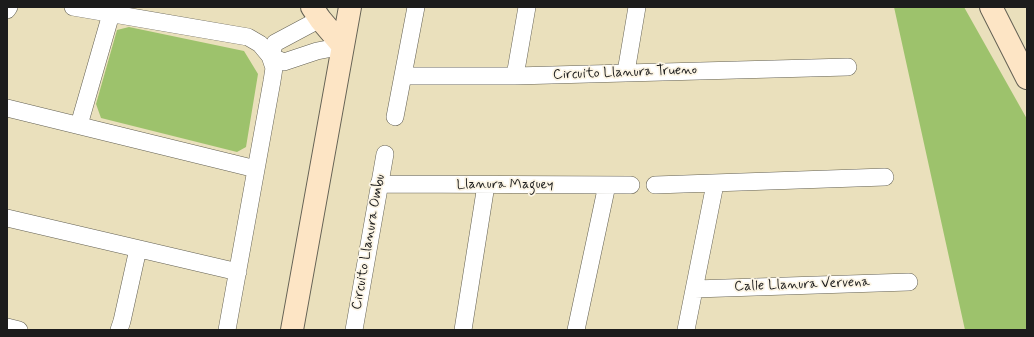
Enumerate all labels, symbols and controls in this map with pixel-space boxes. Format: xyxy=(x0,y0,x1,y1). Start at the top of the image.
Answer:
street label: Circuito Llanura Trueno xyxy=(553,62,697,84)
street label: Circuito Llanura Ombu xyxy=(349,173,389,311)
street label: Llanura Maguey xyxy=(456,177,554,193)
street label: Calle Llanura Vervena xyxy=(734,274,870,296)

